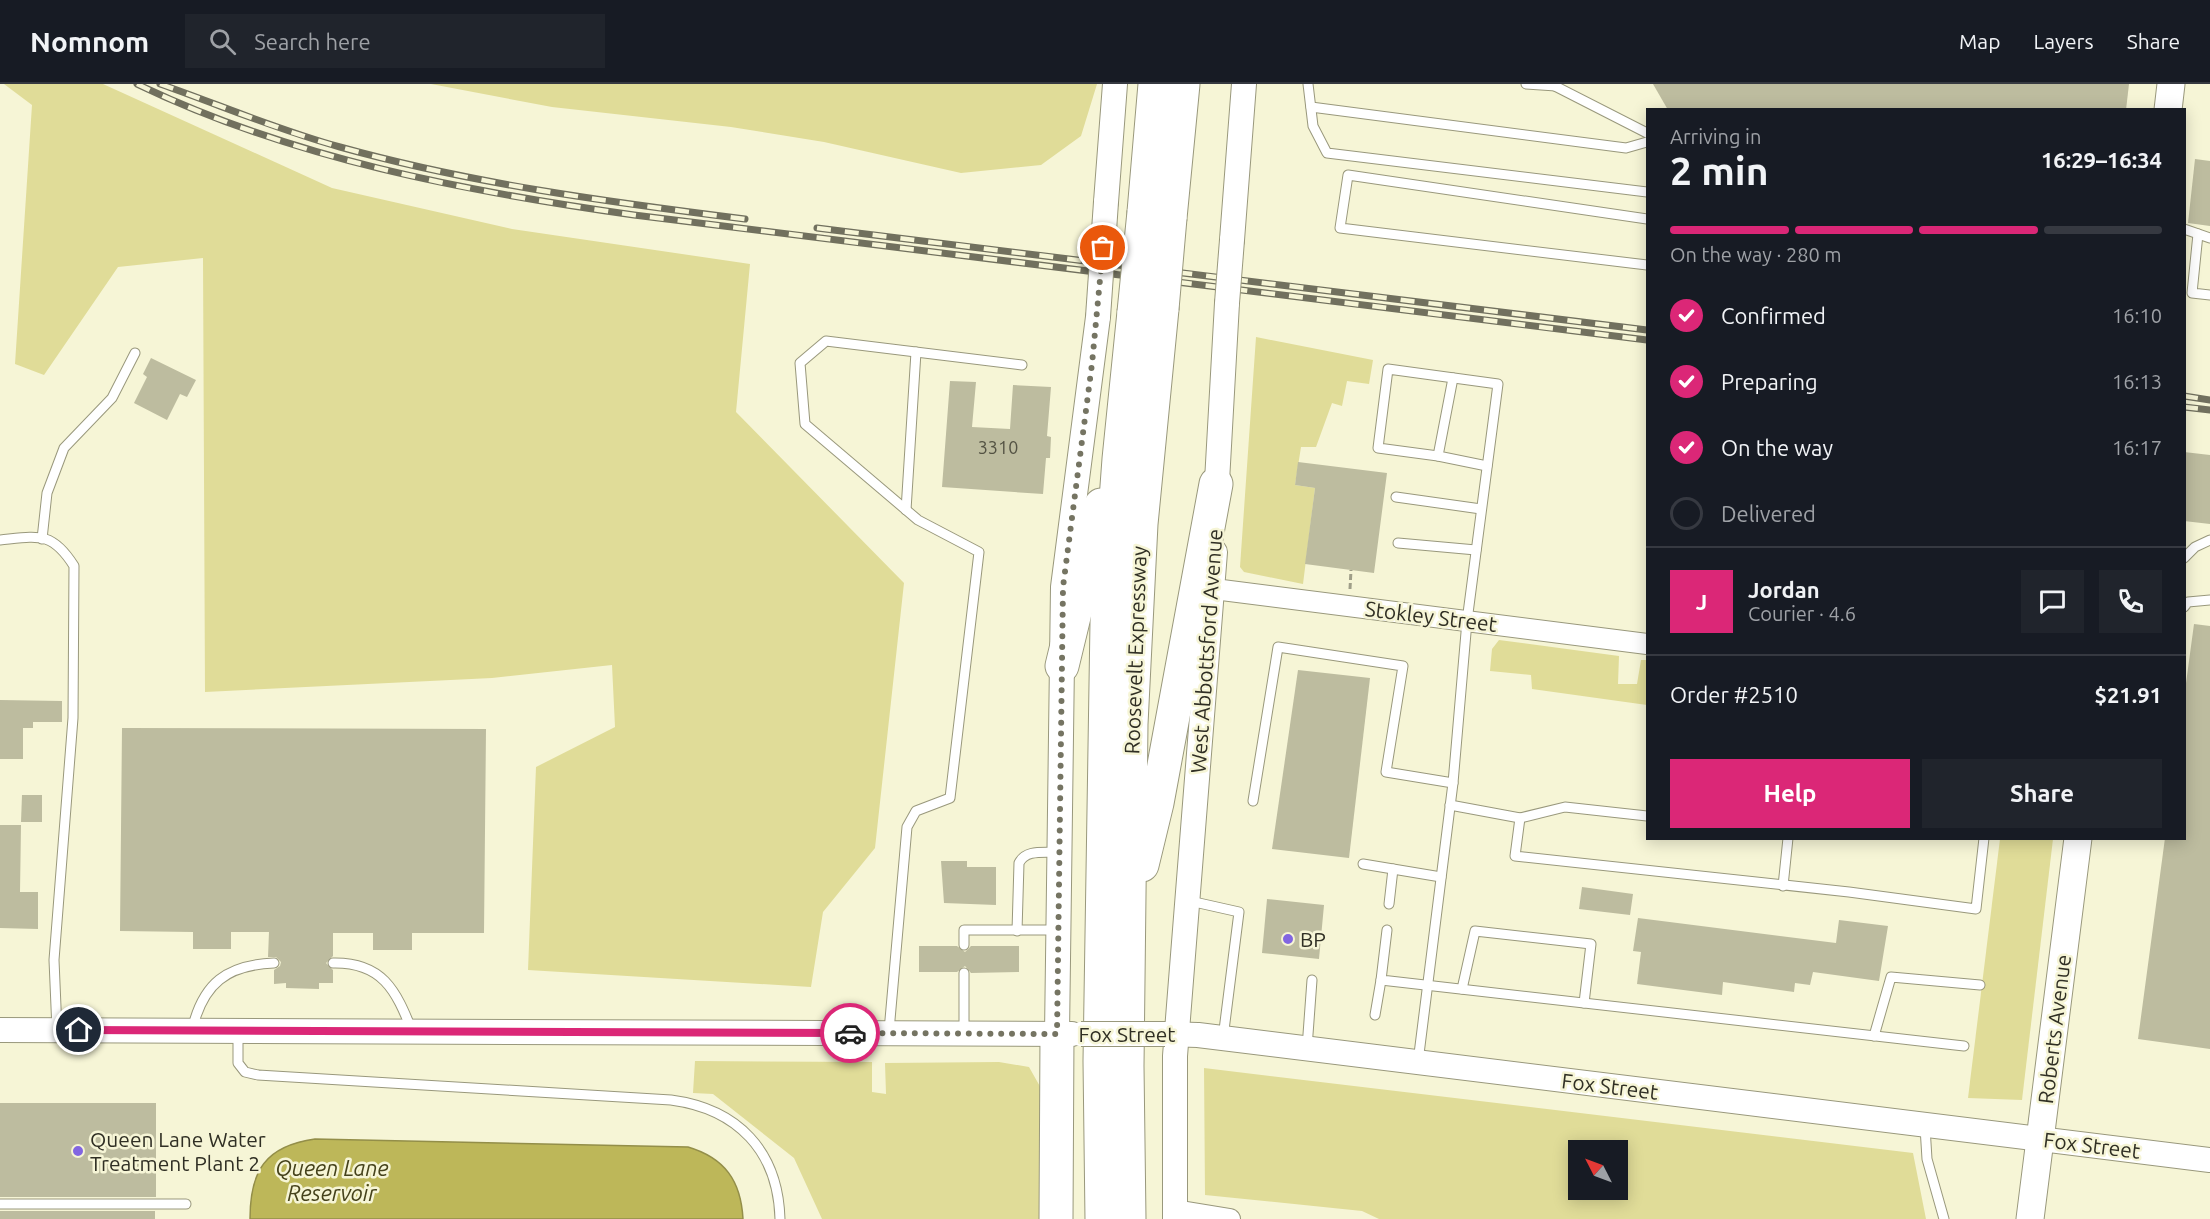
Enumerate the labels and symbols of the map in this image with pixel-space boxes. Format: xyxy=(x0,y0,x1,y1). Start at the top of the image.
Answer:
pin xyxy=(1077,222,1128,273)
house number: 3310 xyxy=(978,437,1018,457)
street label: West Abbottsford Avenue xyxy=(1185,528,1227,774)
street label: Roosevelt Expressway xyxy=(1119,545,1151,755)
street label: Stokley Street xyxy=(1364,596,1498,636)
place label: BP xyxy=(1300,927,1326,951)
marker: BP xyxy=(1281,932,1295,946)
street label: Roberts Avenue xyxy=(2033,953,2075,1105)
courier xyxy=(820,1003,880,1063)
pin xyxy=(53,1004,104,1055)
street label: Fox Street xyxy=(1078,1022,1176,1046)
street label: Fox Street xyxy=(1560,1068,1660,1104)
place label: Queen Lane Water Treatment Plant 2 xyxy=(90,1127,266,1175)
street label: Fox Street xyxy=(2042,1127,2142,1163)
north arrow xyxy=(1568,1140,1628,1200)
marker: Queen Lane Water Treatment Plant 2 xyxy=(71,1144,85,1158)
water label: Queen Lane Reservoir xyxy=(275,1155,389,1205)

